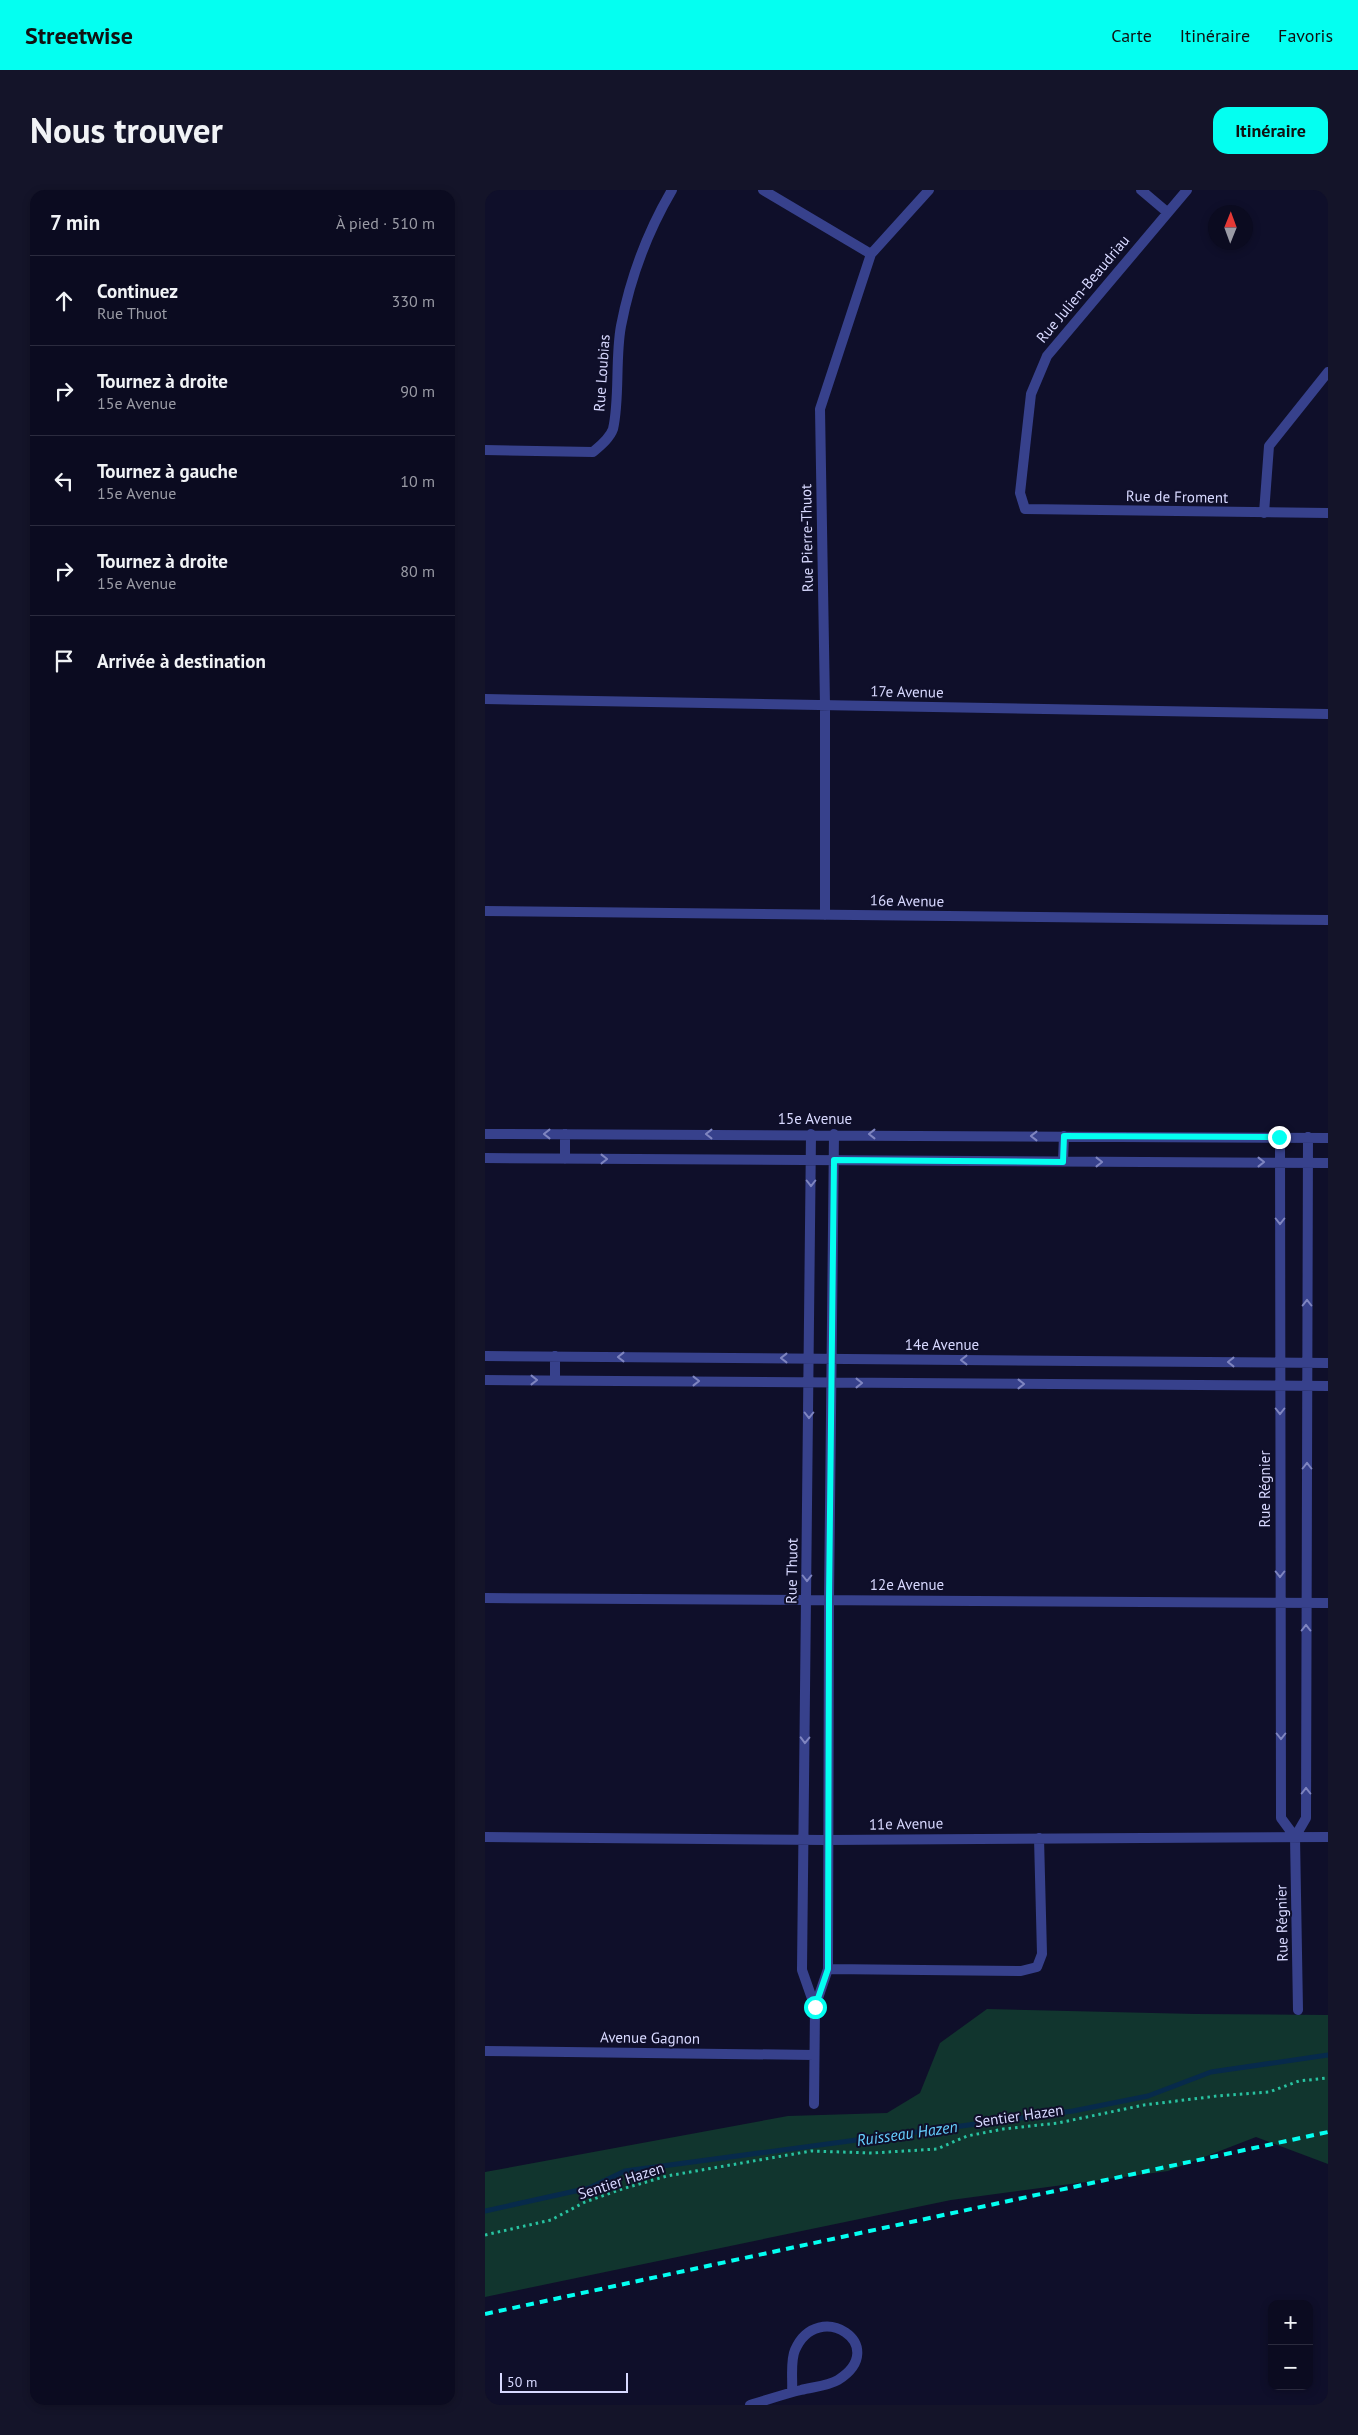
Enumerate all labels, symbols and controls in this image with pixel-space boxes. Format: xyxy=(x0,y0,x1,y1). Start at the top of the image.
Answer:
text: Streetwise xyxy=(25,20,133,51)
text: Carte xyxy=(1111,24,1152,47)
text: Itinéraire xyxy=(1180,24,1250,47)
text: Favoris xyxy=(1278,24,1333,47)
text: Nous trouver xyxy=(30,107,223,153)
button: Itinéraire xyxy=(1213,107,1328,154)
north arrow xyxy=(1208,205,1253,250)
text: 7 min xyxy=(50,209,100,236)
text: À pied · 510 m xyxy=(336,213,435,233)
street label: Rue Julien-Beaudriau xyxy=(1032,231,1133,347)
text: Continuez xyxy=(97,279,178,303)
icon: ahead xyxy=(50,287,78,315)
text: 330 m xyxy=(392,291,435,311)
text: Rue Thuot xyxy=(97,303,167,323)
street label: Rue Loubias xyxy=(589,334,614,412)
text: Tournez à droite xyxy=(97,369,228,393)
icon: right xyxy=(50,377,78,405)
text: 90 m xyxy=(400,381,435,401)
text: 15e Avenue xyxy=(97,393,176,413)
text: Tournez à gauche xyxy=(97,459,238,483)
icon: left xyxy=(50,467,78,495)
text: 10 m xyxy=(400,471,435,491)
text: 15e Avenue xyxy=(97,483,176,503)
street label: Rue Pierre-Thuot xyxy=(796,484,817,592)
street label: Rue de Froment xyxy=(1126,486,1228,507)
text: Tournez à droite xyxy=(97,549,228,573)
icon: right xyxy=(50,557,78,585)
text: 80 m xyxy=(400,561,435,581)
text: 15e Avenue xyxy=(97,573,176,593)
icon: arrive xyxy=(50,647,78,675)
text: Arrivée à destination xyxy=(97,649,266,673)
street label: 17e Avenue xyxy=(870,681,944,702)
street label: 16e Avenue xyxy=(870,890,944,911)
street label: 15e Avenue xyxy=(778,1109,852,1128)
route end xyxy=(1268,1126,1291,1149)
one-way arrow xyxy=(543,1129,550,1139)
one-way arrow xyxy=(705,1129,713,1139)
one-way arrow xyxy=(868,1129,876,1140)
one-way arrow xyxy=(1030,1131,1038,1141)
one-way arrow xyxy=(600,1154,608,1164)
one-way arrow xyxy=(1095,1157,1103,1167)
one-way arrow xyxy=(1258,1157,1265,1167)
one-way arrow xyxy=(806,1179,816,1187)
one-way arrow xyxy=(1275,1217,1285,1225)
one-way arrow xyxy=(1302,1299,1312,1306)
street label: 14e Avenue xyxy=(905,1335,979,1354)
one-way arrow xyxy=(617,1352,625,1362)
one-way arrow xyxy=(780,1353,788,1363)
one-way arrow xyxy=(960,1355,968,1365)
one-way arrow xyxy=(1227,1357,1235,1367)
one-way arrow xyxy=(530,1375,538,1385)
one-way arrow xyxy=(692,1376,700,1386)
one-way arrow xyxy=(855,1378,863,1388)
one-way arrow xyxy=(1018,1379,1025,1389)
one-way arrow xyxy=(1275,1408,1285,1416)
one-way arrow xyxy=(804,1412,814,1419)
street label: Rue Régnier xyxy=(1255,1450,1274,1528)
one-way arrow xyxy=(1302,1461,1312,1469)
street label: Rue Thuot xyxy=(781,1538,802,1604)
one-way arrow xyxy=(1275,1570,1285,1578)
one-way arrow xyxy=(802,1574,812,1582)
street label: 12e Avenue xyxy=(870,1575,944,1594)
one-way arrow xyxy=(1301,1624,1311,1632)
one-way arrow xyxy=(1276,1733,1286,1741)
one-way arrow xyxy=(800,1736,810,1744)
one-way arrow xyxy=(1301,1786,1311,1794)
street label: 11e Avenue xyxy=(869,1813,943,1834)
street label: Rue Régnier xyxy=(1271,1884,1292,1962)
route start xyxy=(804,1996,827,2019)
street label: Avenue Gagnon xyxy=(600,2027,700,2048)
street label: Sentier Hazen xyxy=(973,2100,1065,2131)
water label: Ruisseau Hazen xyxy=(855,2116,959,2150)
street label: Sentier Hazen xyxy=(575,2158,666,2203)
map controls xyxy=(1268,2300,1313,2390)
button: + xyxy=(1268,2300,1313,2345)
button: − xyxy=(1268,2345,1313,2390)
scale bar xyxy=(500,2370,627,2393)
text: 50 m xyxy=(507,2373,537,2391)

